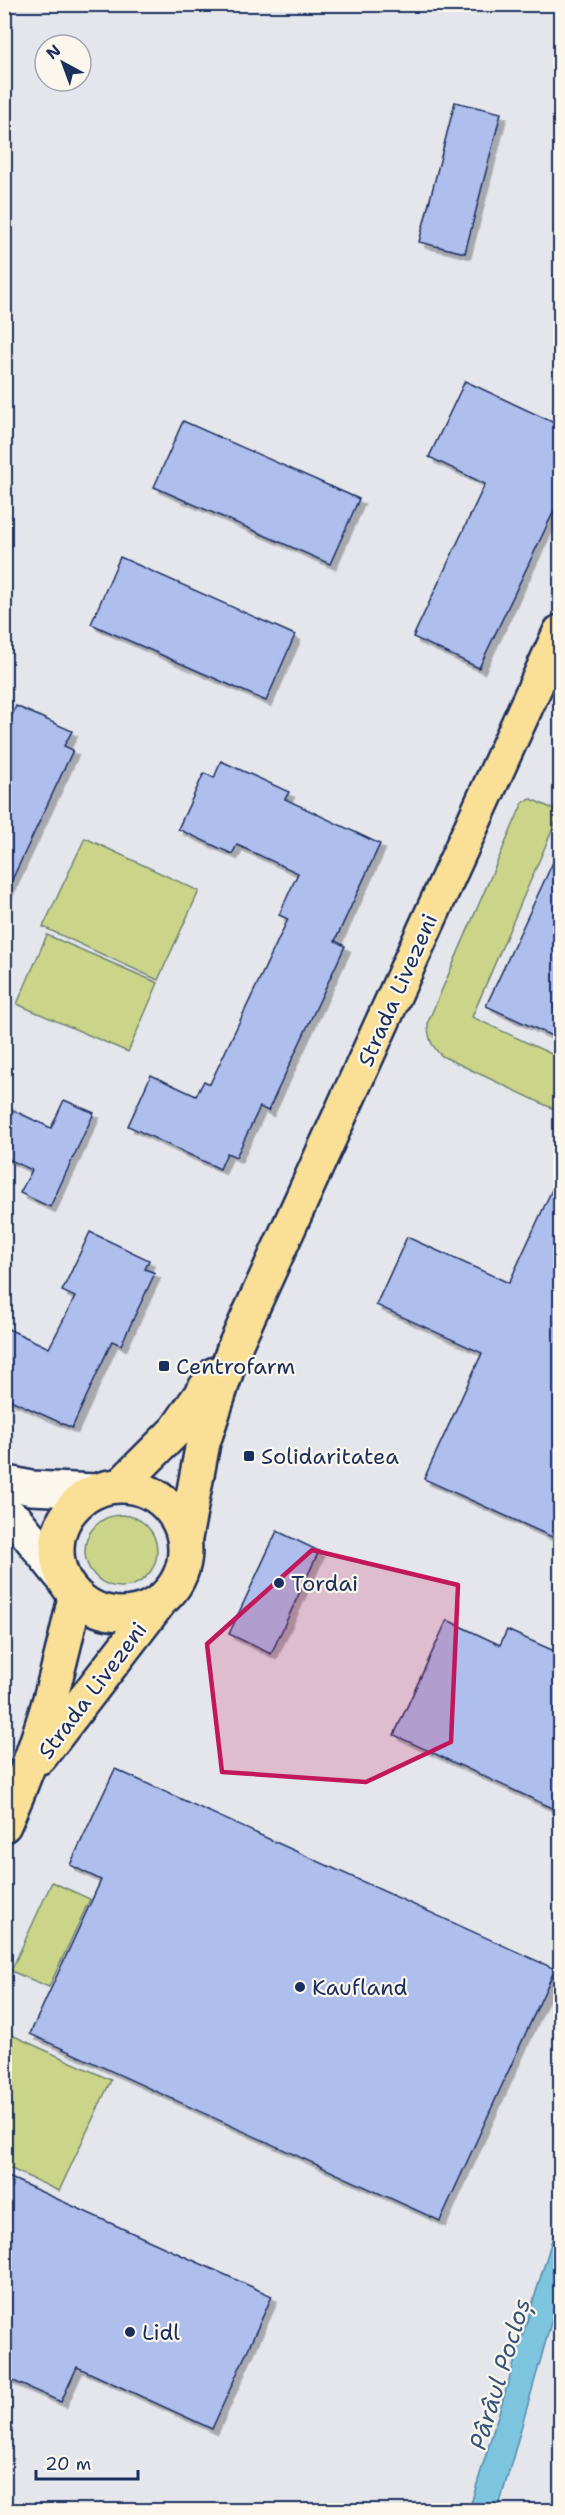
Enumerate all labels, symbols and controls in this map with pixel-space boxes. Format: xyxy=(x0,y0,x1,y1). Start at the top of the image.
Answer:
north arrow xyxy=(33,33,93,93)
text: N xyxy=(42,40,65,64)
street label: Strada Livezeni xyxy=(351,909,444,1071)
place label: Centrofarm xyxy=(176,1352,295,1381)
marker: Centrofarm xyxy=(157,1359,171,1373)
place label: Solidaritatea xyxy=(261,1442,399,1471)
marker: Solidaritatea xyxy=(242,1449,256,1463)
place label: Tordai xyxy=(291,1569,358,1598)
marker: Tordai xyxy=(272,1576,286,1590)
street label: Strada Livezeni xyxy=(31,1616,153,1765)
place label: Kaufland xyxy=(312,1973,408,2002)
marker: Kaufland xyxy=(293,1980,307,1994)
water label: Pârâul Pocloș xyxy=(462,2294,538,2454)
place label: Lidl xyxy=(142,2318,180,2347)
marker: Lidl xyxy=(123,2325,137,2339)
scale bar xyxy=(36,2443,138,2481)
text: 20 m xyxy=(45,2452,91,2476)

